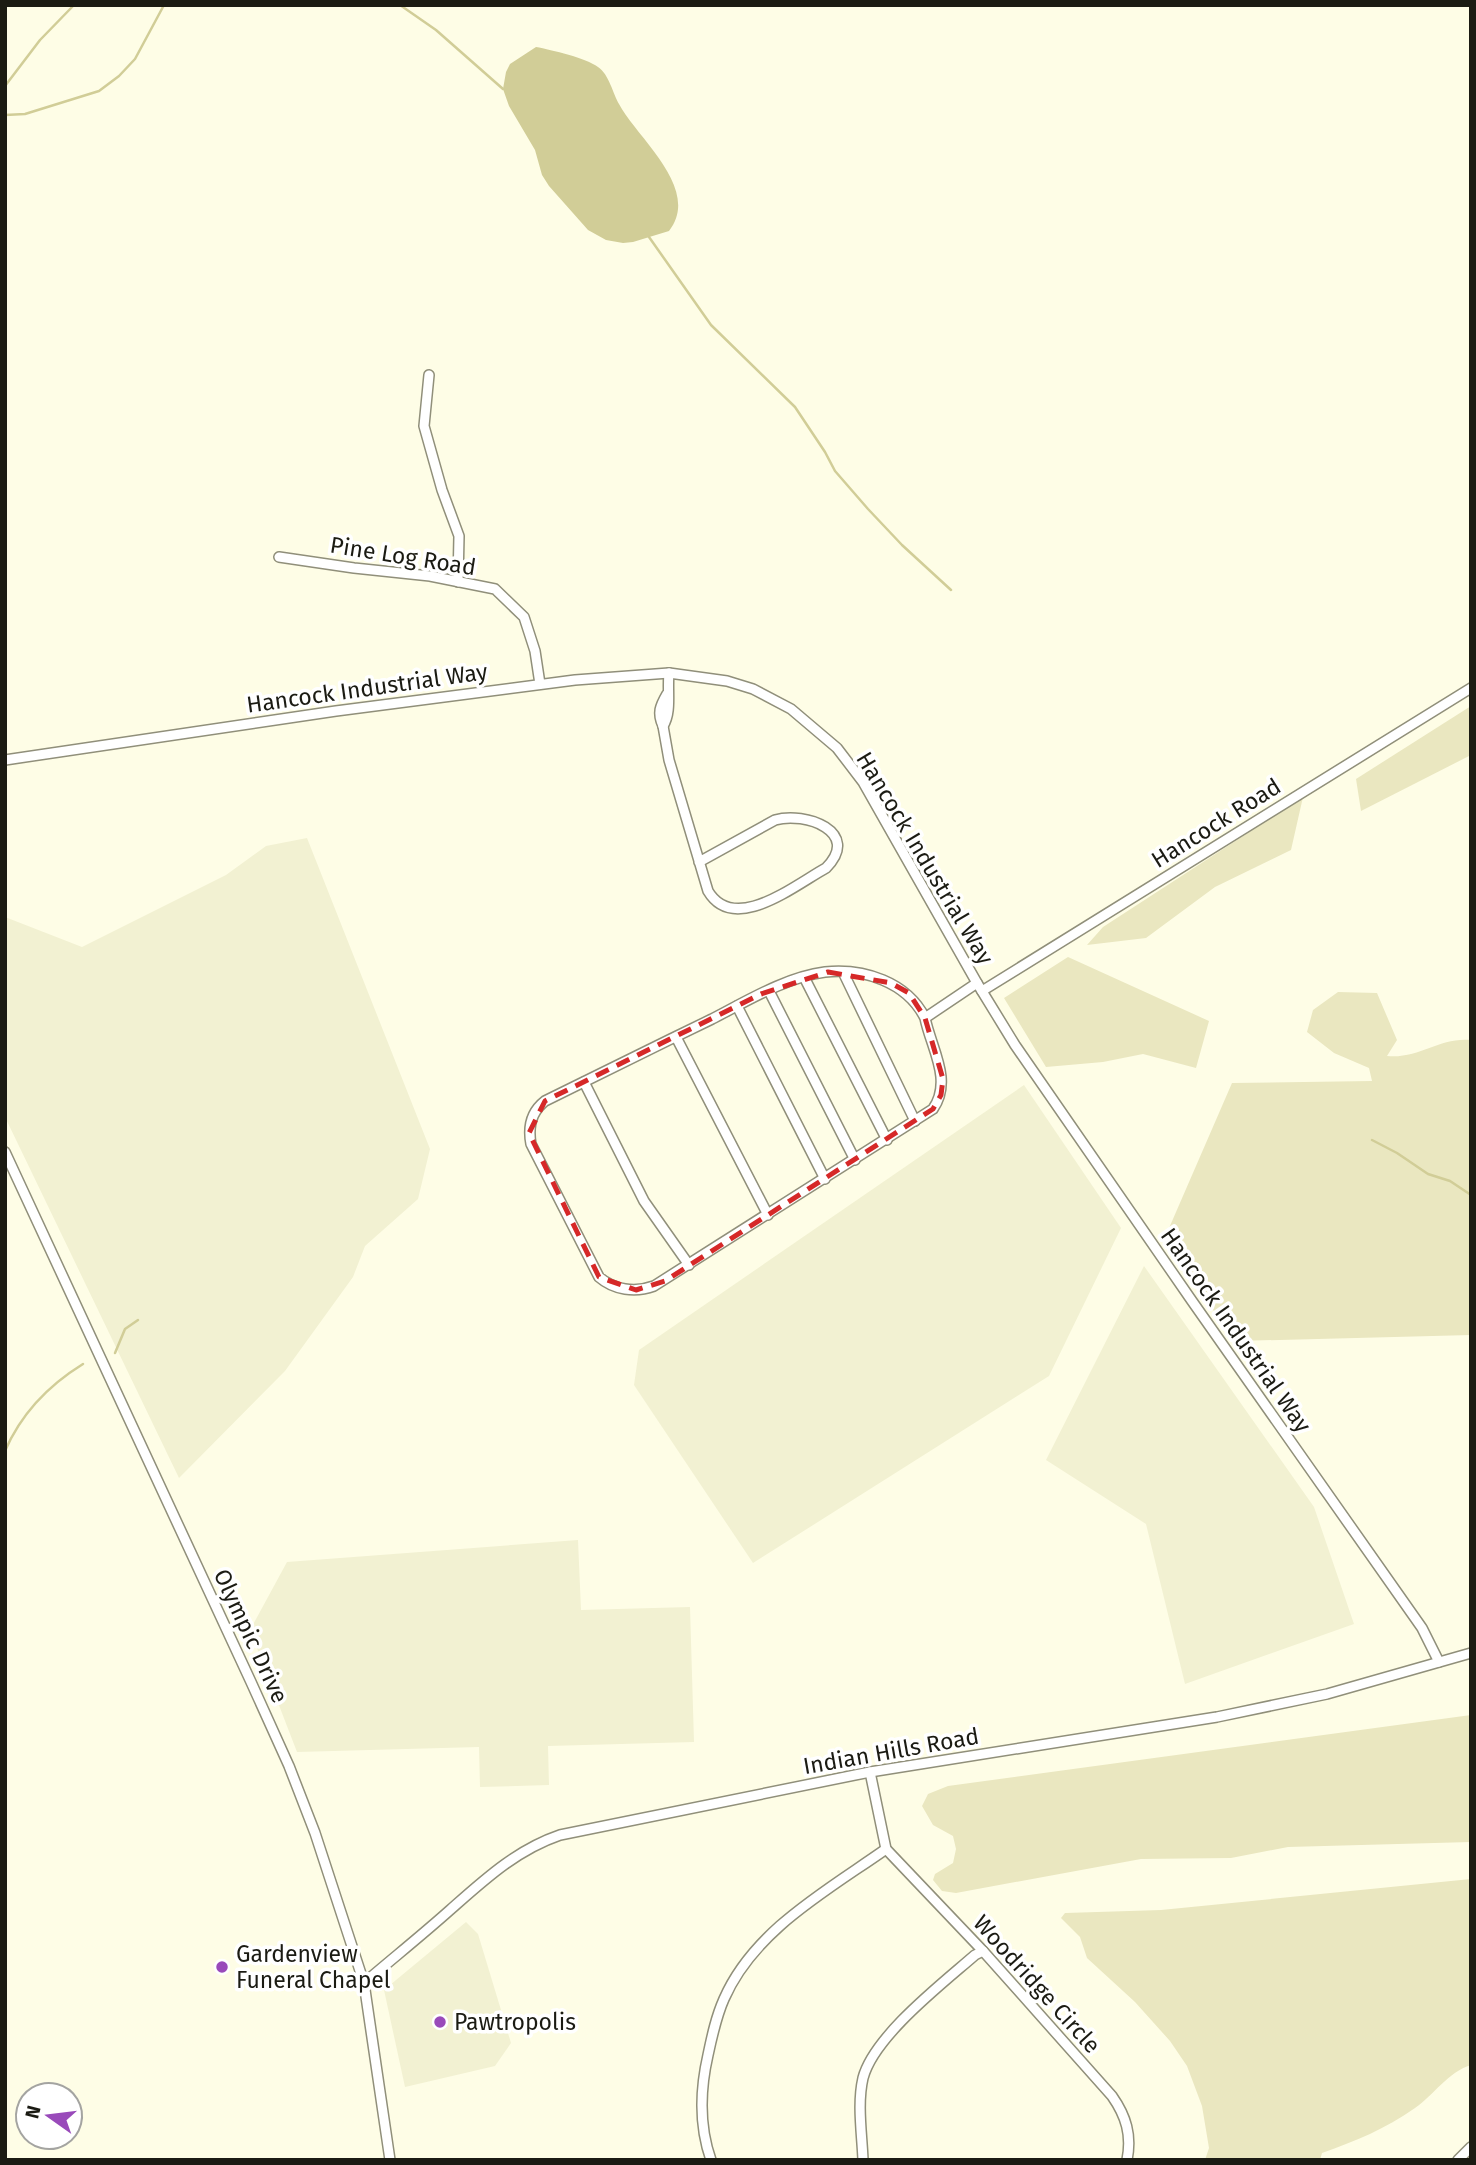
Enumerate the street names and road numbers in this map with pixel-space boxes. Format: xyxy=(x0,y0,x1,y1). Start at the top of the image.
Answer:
street label: Pine Log Road xyxy=(328,531,478,581)
street label: Hancock Industrial Way xyxy=(245,657,490,719)
street label: Hancock Industrial Way xyxy=(850,747,1000,970)
street label: Hancock Road xyxy=(1146,772,1286,874)
street label: Hancock Industrial Way xyxy=(1155,1222,1318,1438)
street label: Olympic Drive xyxy=(208,1565,294,1707)
street label: Indian Hills Road xyxy=(801,1722,981,1780)
street label: Woodridge Circle xyxy=(968,1909,1106,2059)

